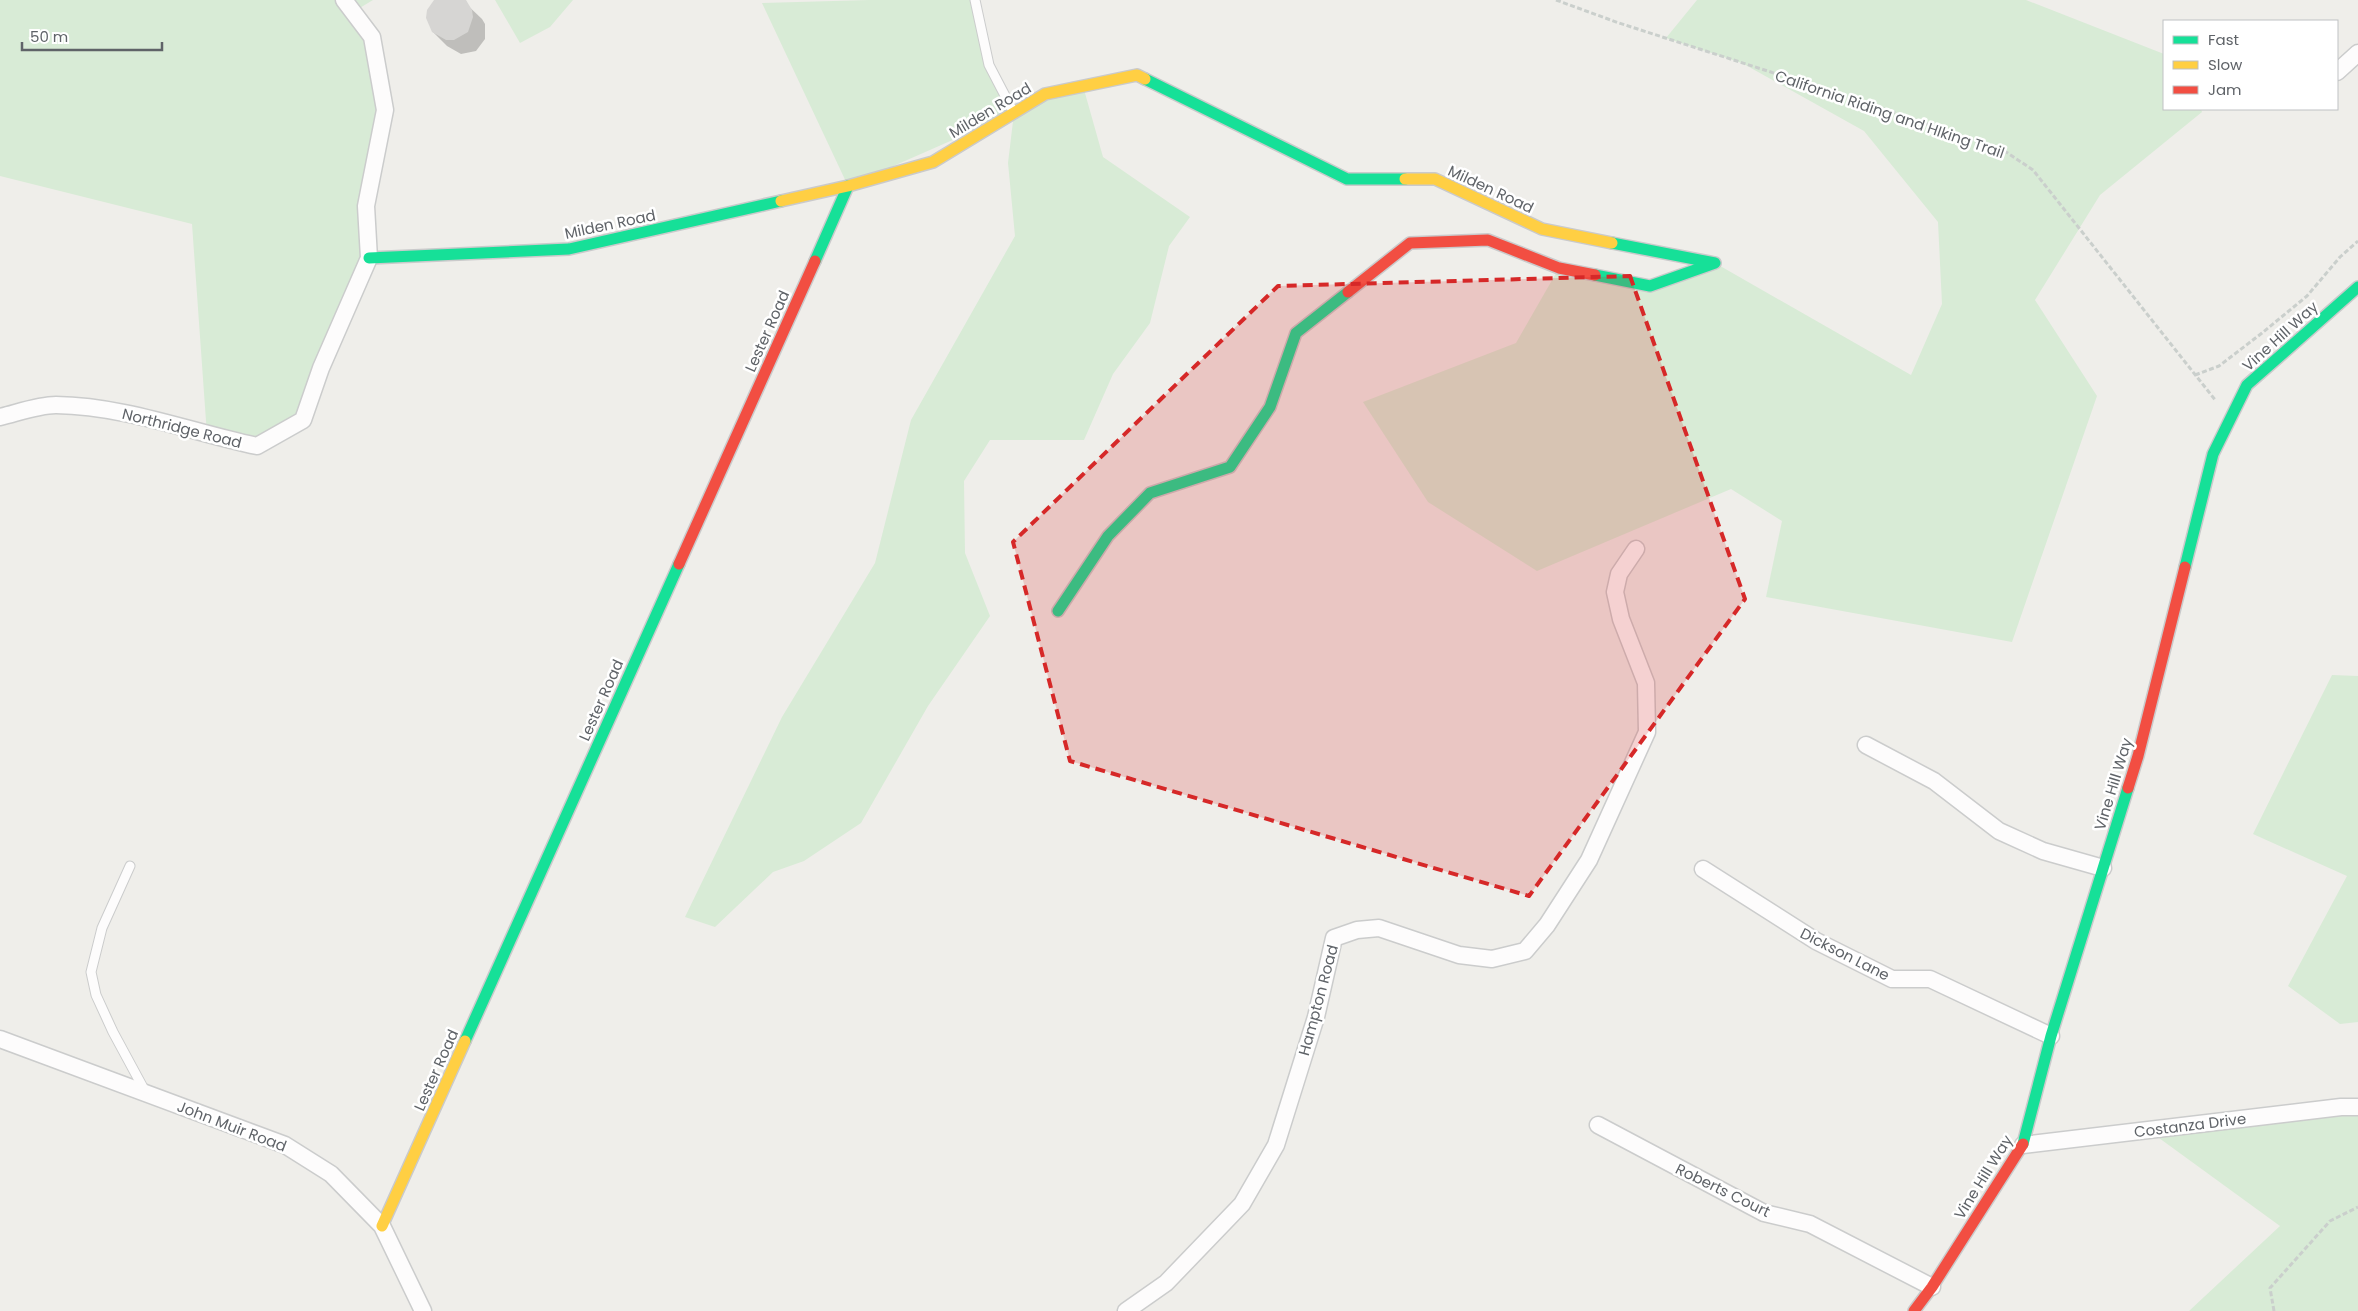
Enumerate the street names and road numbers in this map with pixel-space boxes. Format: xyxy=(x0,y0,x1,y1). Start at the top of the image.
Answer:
street label: California Riding and HIking Trail xyxy=(1772,65,2008,163)
street label: Milden Road xyxy=(945,77,1035,143)
street label: Milden Road xyxy=(1445,160,1537,218)
street label: Milden Road xyxy=(563,204,657,244)
street label: Lester Road xyxy=(740,287,794,375)
street label: Vine Hill Way xyxy=(2238,296,2323,376)
street label: Northridge Road xyxy=(120,403,244,453)
street label: Lester Road xyxy=(574,656,628,744)
street label: Vine Hill Way xyxy=(2089,735,2137,833)
street label: Dickson Lane xyxy=(1797,922,1893,986)
street label: Hampton Road xyxy=(1293,942,1343,1058)
street label: Lester Road xyxy=(409,1026,463,1114)
street label: John Muir Road xyxy=(174,1095,290,1157)
street label: Costanza Drive xyxy=(2133,1108,2247,1142)
street label: Vine Hill Way xyxy=(1949,1131,2017,1223)
street label: Roberts Court xyxy=(1672,1158,1774,1222)

